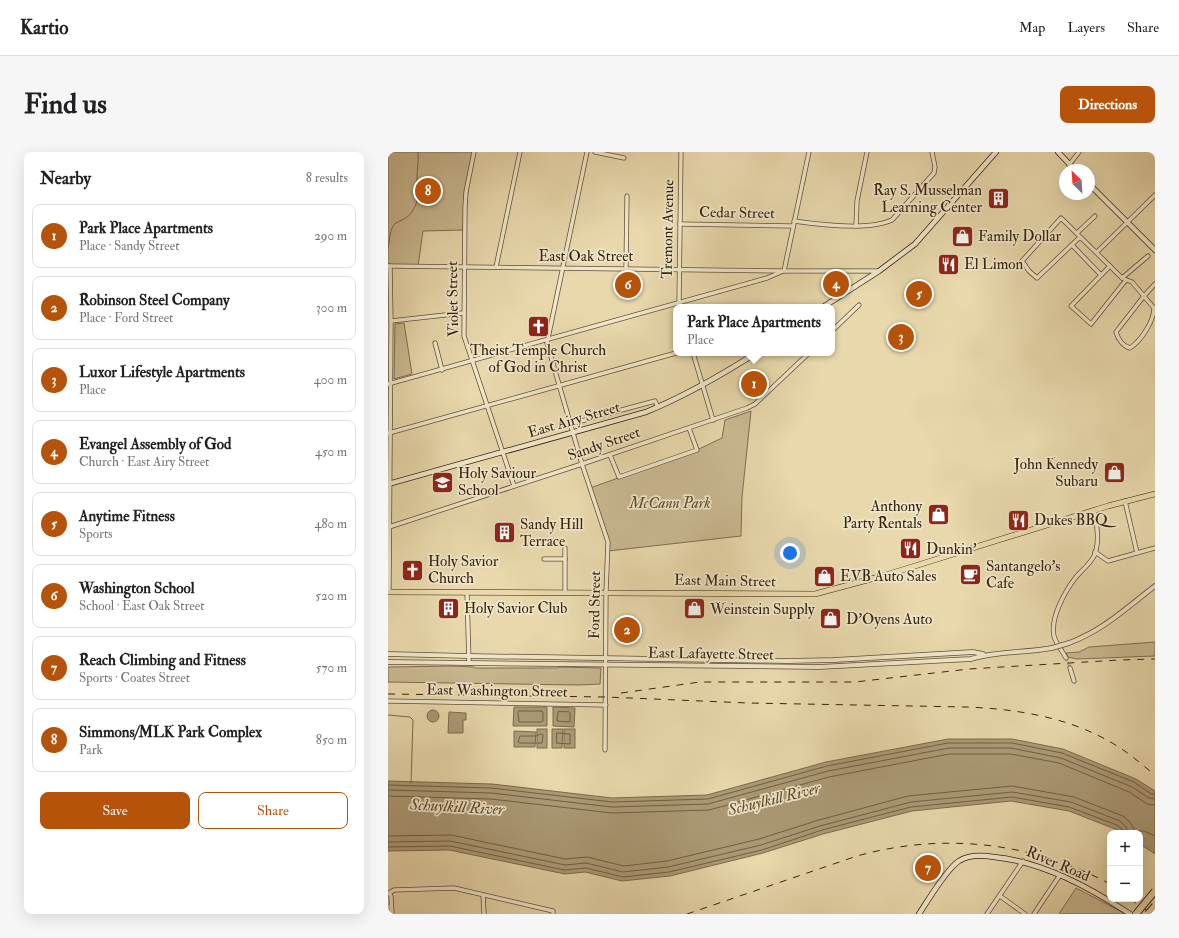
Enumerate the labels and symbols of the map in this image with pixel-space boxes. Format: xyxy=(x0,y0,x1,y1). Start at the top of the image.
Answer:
north arrow xyxy=(1059,164,1095,200)
pin: 8 xyxy=(415,176,441,206)
street label: Tremont Avenue xyxy=(658,179,678,279)
place label: Ray S. Musselman Learning Center xyxy=(873,181,982,217)
building icon: Ray S. Musselman Learning Center xyxy=(985,186,1011,212)
street label: Cedar Street xyxy=(699,203,775,223)
shop icon: Family Dollar xyxy=(949,223,975,249)
place label: Family Dollar xyxy=(978,227,1062,246)
street label: East Oak Street xyxy=(538,247,634,266)
restaurant icon: El Limon xyxy=(936,251,962,277)
place label: El Limon xyxy=(964,255,1023,274)
street label: Violet Street xyxy=(443,261,463,337)
pin: 4 xyxy=(823,269,849,299)
pin: 6 xyxy=(615,270,641,300)
pin: 5 xyxy=(906,279,932,309)
church icon: Theist Temple Church of God in Christ xyxy=(525,314,551,340)
pin: 3 xyxy=(888,322,914,352)
place label: Theist Temple Church of God in Christ xyxy=(470,341,606,377)
pin: 1 xyxy=(741,369,767,399)
street label: East Airy Street xyxy=(526,398,622,442)
street label: Sandy Street xyxy=(565,423,643,465)
place label: John Kennedy Subaru xyxy=(1013,455,1098,491)
shop icon: John Kennedy Subaru xyxy=(1101,460,1127,486)
place label: Holy Saviour School xyxy=(458,464,536,500)
school or university icon: Holy Saviour School xyxy=(429,469,455,495)
park label: McCann Park xyxy=(629,494,710,513)
place label: Anthony Party Rentals xyxy=(843,497,922,533)
shop icon: Anthony Party Rentals xyxy=(925,502,951,528)
restaurant icon: Dukes BBQ xyxy=(1005,507,1031,533)
place label: Dukes BBQ xyxy=(1034,511,1117,530)
place label: Sandy Hill Terrace xyxy=(520,515,583,551)
building icon: Sandy Hill Terrace xyxy=(491,520,517,546)
restaurant icon: Dunkin' xyxy=(898,536,924,562)
place label: Dunkin' xyxy=(926,540,977,559)
your location xyxy=(780,543,800,563)
place label: Holy Savior Church xyxy=(428,552,499,588)
church icon: Holy Savior Church xyxy=(400,557,426,583)
place label: Santangelo's Cafe xyxy=(986,557,1060,593)
cafe icon: Santangelo's Cafe xyxy=(957,562,983,588)
shop icon: EVB Auto Sales xyxy=(811,563,837,589)
place label: EVB Auto Sales xyxy=(840,567,936,586)
street label: Ford Street xyxy=(585,570,605,639)
street label: East Main Street xyxy=(674,571,776,591)
building icon: Holy Savior Club xyxy=(435,595,461,621)
shop icon: Weinstein Supply xyxy=(682,596,708,622)
place label: Holy Savior Club xyxy=(464,599,567,618)
place label: Weinstein Supply xyxy=(709,600,815,620)
shop icon: D'Oyens Auto xyxy=(818,606,844,632)
place label: D'Oyens Auto xyxy=(846,610,932,629)
pin: 2 xyxy=(614,615,640,645)
street label: East Lafayette Street xyxy=(648,643,774,665)
street label: East Washington Street xyxy=(426,680,568,702)
water label: Schuylkill River xyxy=(725,778,823,820)
water label: Schuylkill River xyxy=(409,795,506,820)
street label: River Road xyxy=(1023,842,1093,886)
pin: 7 xyxy=(915,853,941,883)

